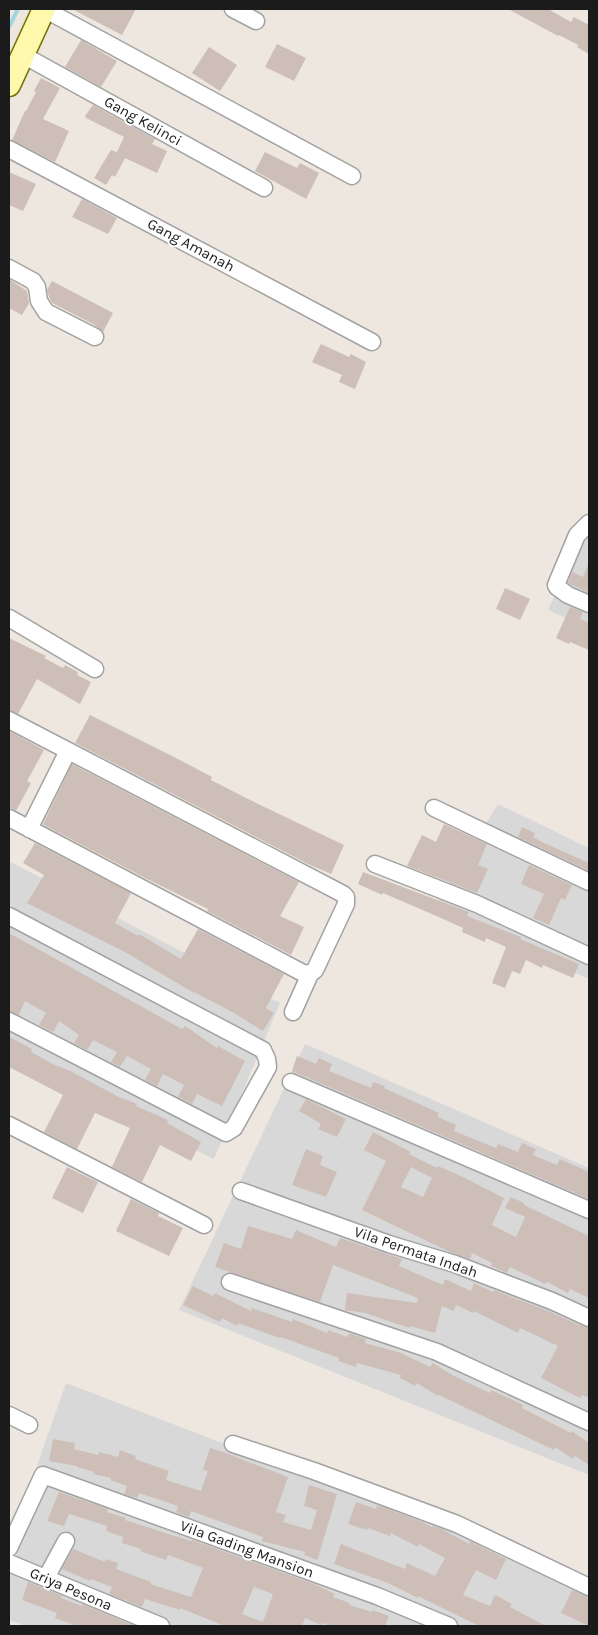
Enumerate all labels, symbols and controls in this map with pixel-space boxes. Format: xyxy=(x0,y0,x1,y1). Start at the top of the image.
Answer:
street label: Gang Kelinci xyxy=(101,92,185,150)
street label: Gang Amanah xyxy=(144,214,238,276)
street label: Vila Permata Indah xyxy=(352,1222,480,1282)
street label: Vila Gading Mansion xyxy=(178,1516,316,1582)
street label: Griya Pesona xyxy=(27,1564,115,1614)

